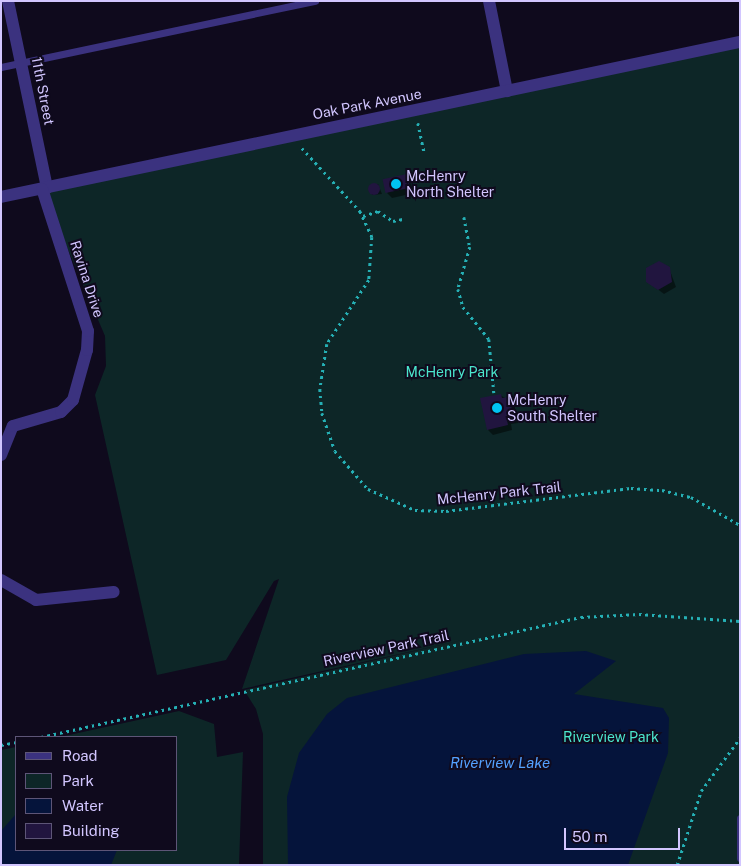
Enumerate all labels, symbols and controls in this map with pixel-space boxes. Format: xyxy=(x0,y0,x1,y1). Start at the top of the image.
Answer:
street label: 11th Street xyxy=(28,55,58,127)
street label: Oak Park Avenue xyxy=(311,85,423,123)
place label: McHenry North Shelter xyxy=(406,168,494,200)
marker: McHenry North Shelter xyxy=(390,178,402,190)
street label: Ravina Drive xyxy=(67,238,107,320)
park label: McHenry Park xyxy=(406,364,498,380)
place label: McHenry South Shelter xyxy=(507,392,597,424)
marker: McHenry South Shelter xyxy=(491,402,503,414)
street label: McHenry Park Trail xyxy=(436,478,562,508)
street label: Riverview Park Trail xyxy=(322,626,450,670)
park label: Riverview Park xyxy=(563,729,659,745)
legend xyxy=(15,736,178,851)
text: Road xyxy=(62,747,98,764)
water label: Riverview Lake xyxy=(450,754,550,772)
text: Park xyxy=(62,772,94,789)
text: Water xyxy=(62,797,104,814)
scale bar xyxy=(566,818,682,850)
text: Building xyxy=(62,822,120,839)
text: 50 m xyxy=(572,828,607,845)

